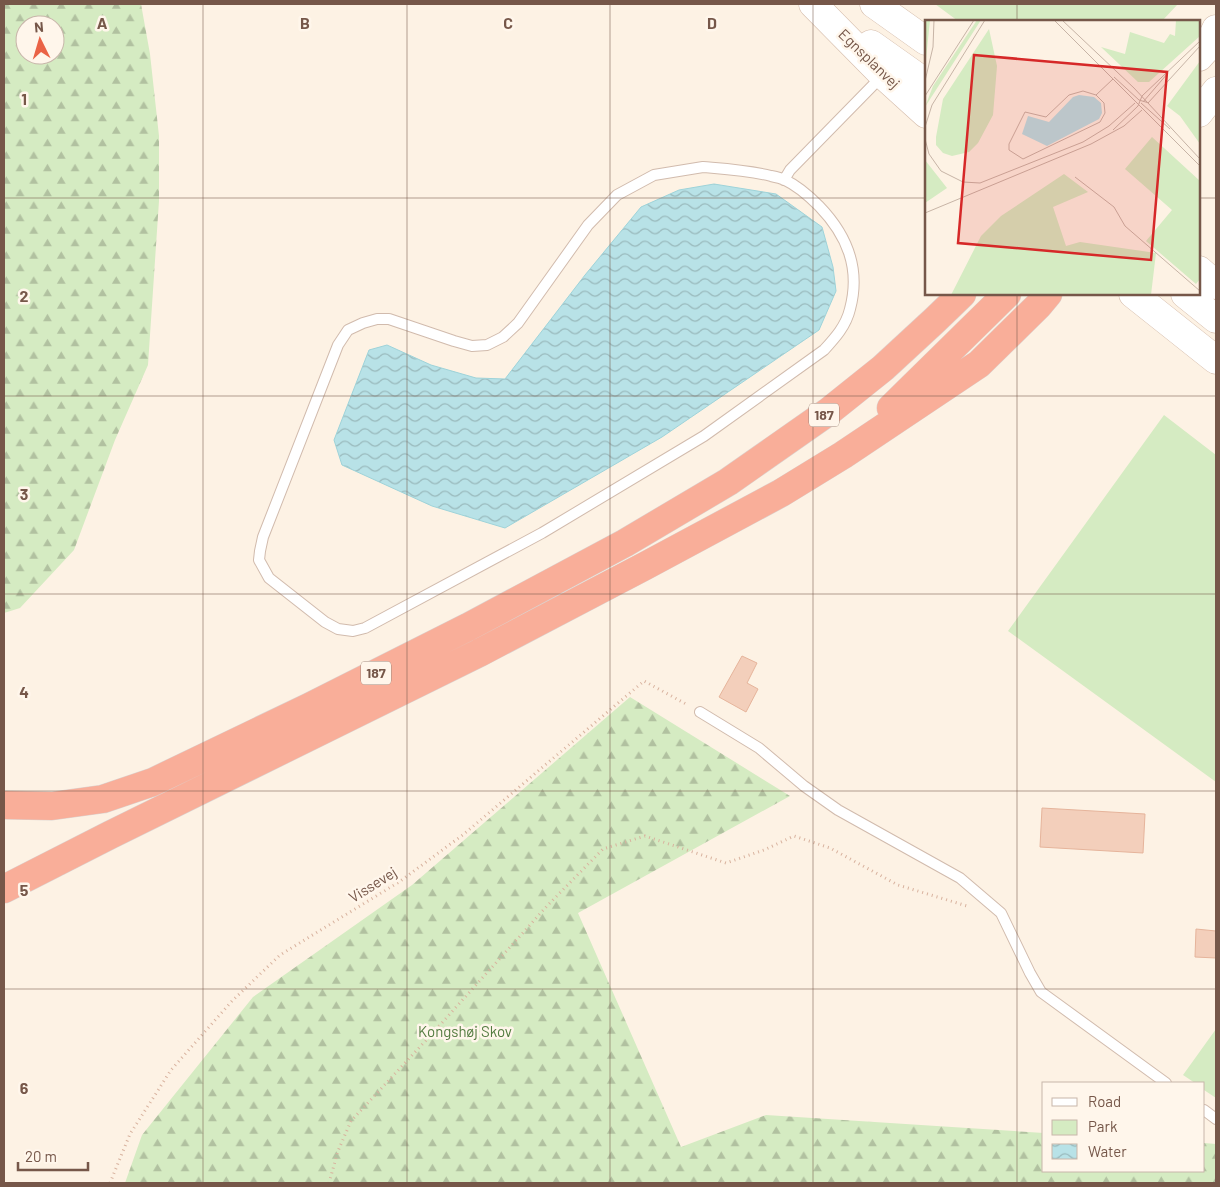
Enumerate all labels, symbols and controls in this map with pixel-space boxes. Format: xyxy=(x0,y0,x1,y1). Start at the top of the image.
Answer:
text: A xyxy=(97,13,108,32)
text: B xyxy=(300,13,310,32)
text: C xyxy=(503,13,513,32)
text: D xyxy=(707,13,717,32)
north arrow xyxy=(15,15,65,65)
text: N xyxy=(33,18,44,35)
inset map xyxy=(925,20,1200,295)
street label: Egnsplanvej xyxy=(835,25,904,92)
text: 1 xyxy=(21,89,27,108)
text: 2 xyxy=(20,286,29,305)
road number: 187 xyxy=(809,404,839,426)
text: 3 xyxy=(20,484,28,503)
road number: 187 xyxy=(361,661,391,684)
text: 4 xyxy=(19,682,29,701)
street label: Vissevej xyxy=(345,862,400,906)
text: 5 xyxy=(20,880,29,899)
park label: Kongshøj Skov xyxy=(418,1022,512,1040)
text: 6 xyxy=(20,1078,29,1097)
legend xyxy=(1042,1082,1205,1172)
text: Road xyxy=(1088,1092,1121,1110)
text: Park xyxy=(1088,1117,1118,1135)
scale bar xyxy=(18,1140,88,1172)
text: Water xyxy=(1088,1142,1127,1160)
text: 20 m xyxy=(25,1147,57,1165)

